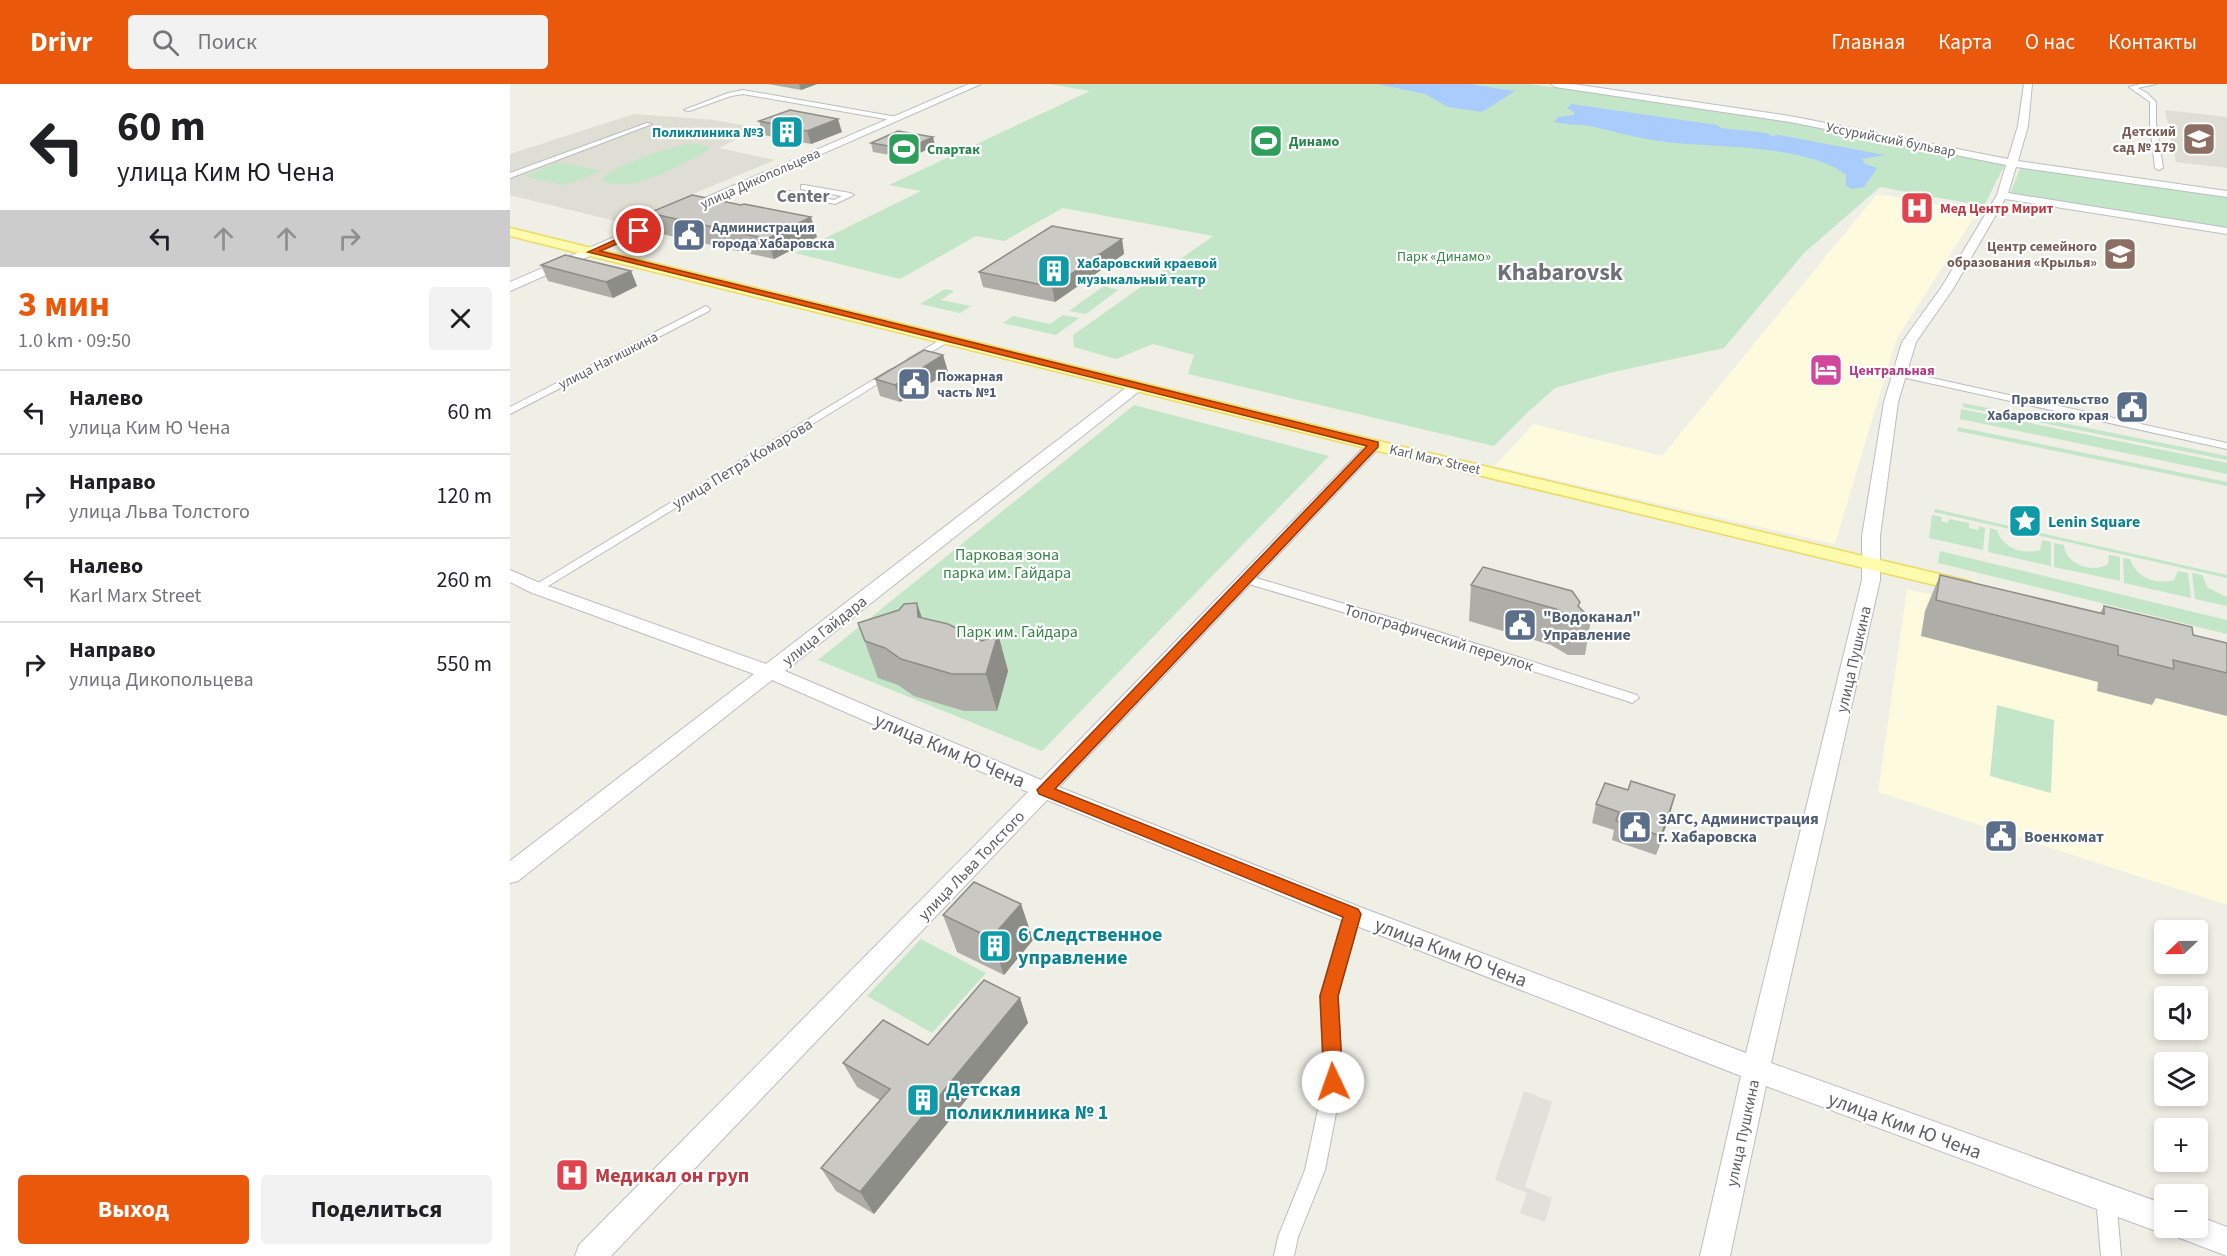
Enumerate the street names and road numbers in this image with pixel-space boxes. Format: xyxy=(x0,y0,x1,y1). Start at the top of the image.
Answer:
street label: Уссурийский бульвар xyxy=(1824,118,1957,162)
street label: улица Дикопольцева xyxy=(697,143,824,214)
street label: улица Нагишкина xyxy=(555,327,662,395)
street label: улица Петра Комарова xyxy=(668,413,817,515)
street label: Karl Marx Street xyxy=(1387,440,1482,480)
street label: улица Гайдара xyxy=(778,591,872,671)
street label: Топографический переулок xyxy=(1342,599,1536,677)
street label: улица Пушкина xyxy=(1831,604,1877,715)
street label: улица Ким Ю Чена xyxy=(870,707,1029,795)
street label: улица Льва Толстого xyxy=(914,806,1030,925)
street label: улица Ким Ю Чена xyxy=(1370,911,1531,995)
street label: улица Пушкина xyxy=(1721,1078,1765,1189)
street label: улица Ким Ю Чена xyxy=(1824,1085,1985,1167)

